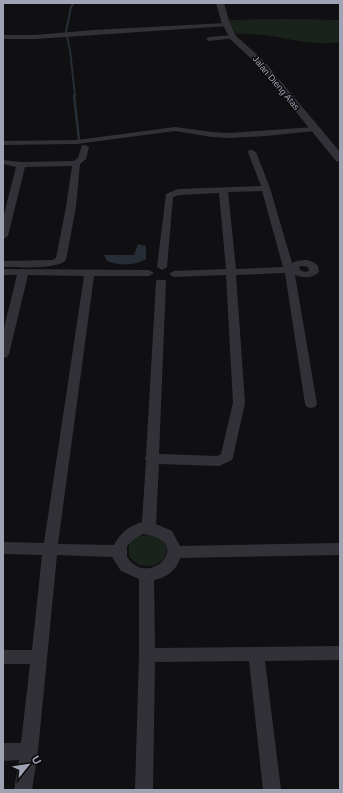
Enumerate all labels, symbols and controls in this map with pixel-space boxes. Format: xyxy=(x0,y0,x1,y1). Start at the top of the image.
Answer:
street label: Jalan Dieng Atas xyxy=(250,54,302,112)
north arrow xyxy=(8,745,48,785)
text: U xyxy=(29,754,44,766)

